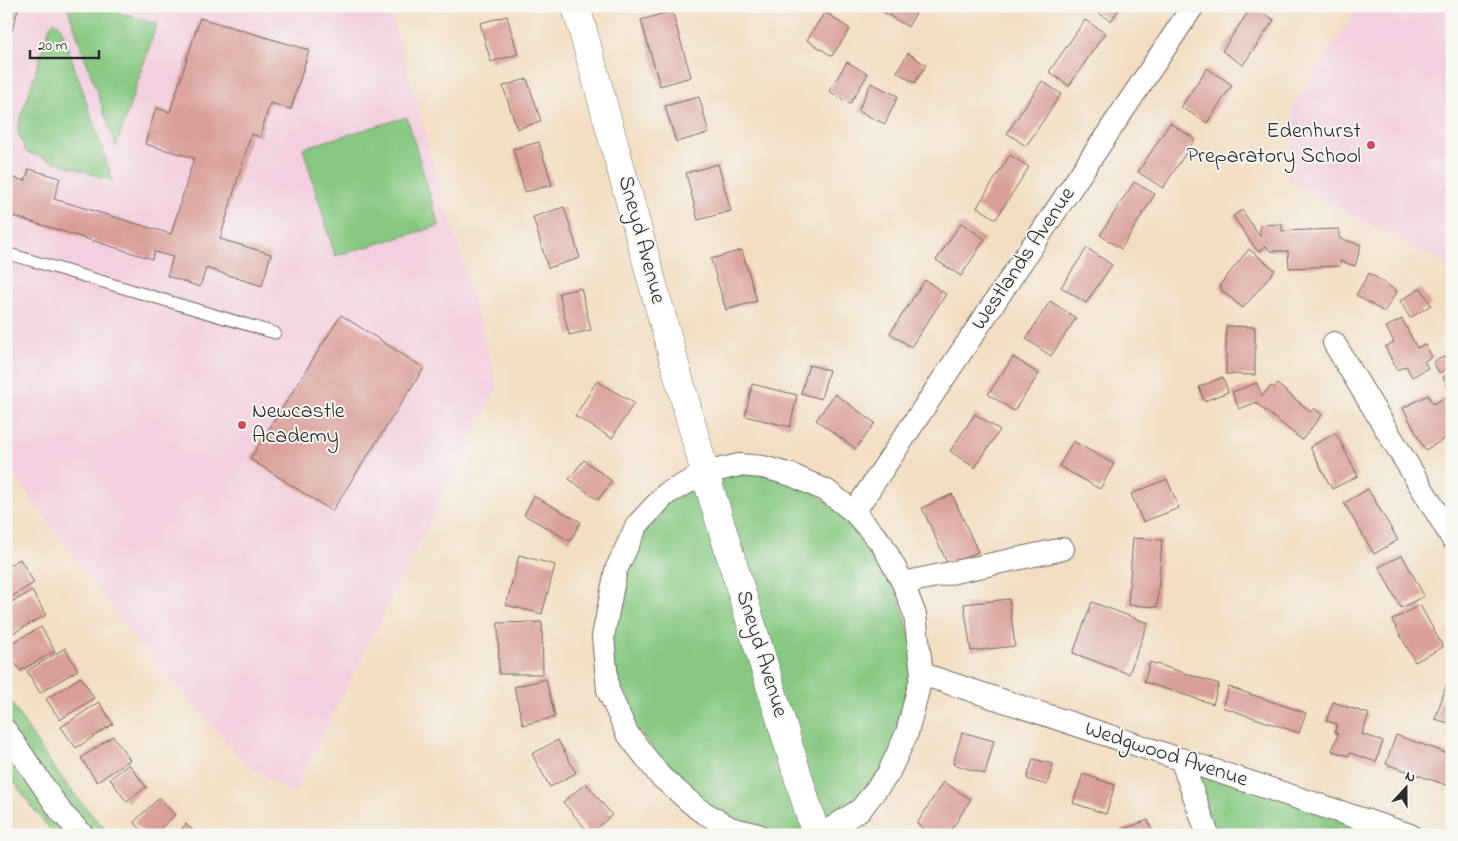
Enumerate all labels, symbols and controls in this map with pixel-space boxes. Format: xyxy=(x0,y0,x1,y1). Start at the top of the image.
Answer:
scale bar xyxy=(30,28,99,60)
text: 20 m xyxy=(38,35,68,57)
place label: Edenhurst Preparatory School xyxy=(1187,116,1362,174)
marker: Edenhurst Preparatory School xyxy=(1365,139,1377,151)
street label: Sneyd Avenue xyxy=(608,172,673,308)
street label: Westlands Avenue xyxy=(964,181,1084,337)
place label: Newcastle Academy xyxy=(252,396,345,454)
marker: Newcastle Academy xyxy=(236,419,248,431)
street label: Sneyd Avenue xyxy=(726,587,796,722)
street label: Wedgwood Avenue xyxy=(1080,714,1252,797)
north arrow xyxy=(1380,764,1430,814)
text: N xyxy=(1402,766,1418,789)

